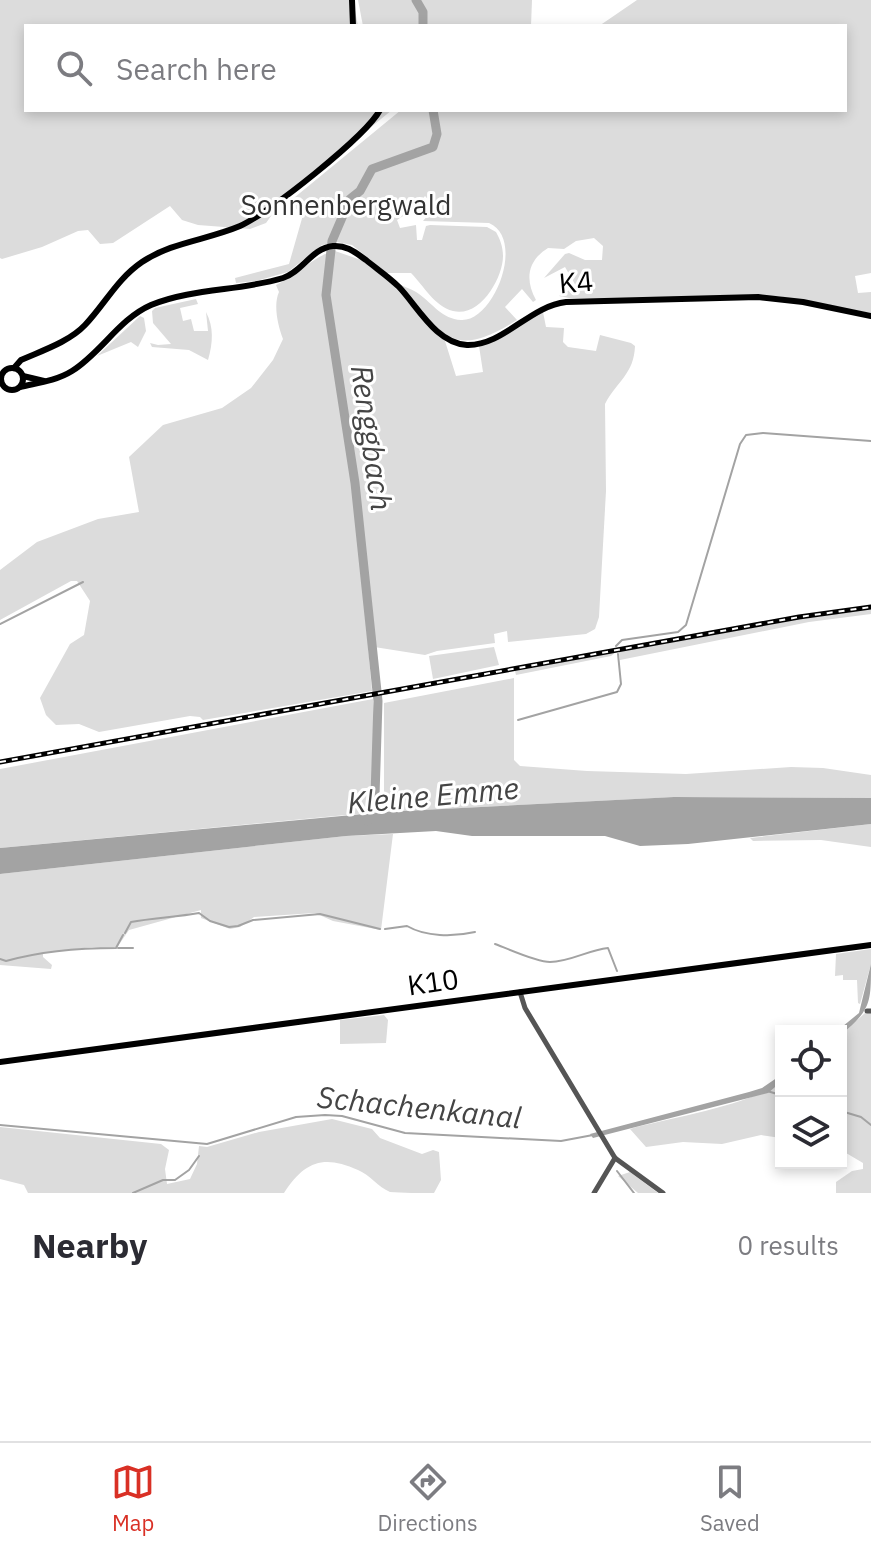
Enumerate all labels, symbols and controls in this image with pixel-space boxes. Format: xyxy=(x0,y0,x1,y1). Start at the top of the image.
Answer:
search box xyxy=(24,24,847,112)
icon: search xyxy=(52,46,96,90)
text: Search here xyxy=(116,49,277,88)
park label: Sonnenbergwald xyxy=(240,186,452,223)
street label: K4 xyxy=(557,262,595,301)
water label: Renggbach xyxy=(343,362,402,513)
water label: Kleine Emme xyxy=(345,768,520,821)
street label: K10 xyxy=(405,960,461,1003)
map controls xyxy=(775,1025,847,1169)
button: locate xyxy=(775,1025,847,1097)
water label: Schachenkanal xyxy=(315,1076,523,1137)
button: layers xyxy=(775,1097,847,1169)
text: Nearby xyxy=(32,1223,147,1267)
text: 0 results xyxy=(737,1228,839,1262)
tab: Map xyxy=(111,1460,155,1537)
tab: Directions xyxy=(378,1460,478,1537)
tab: Saved xyxy=(700,1460,760,1537)

